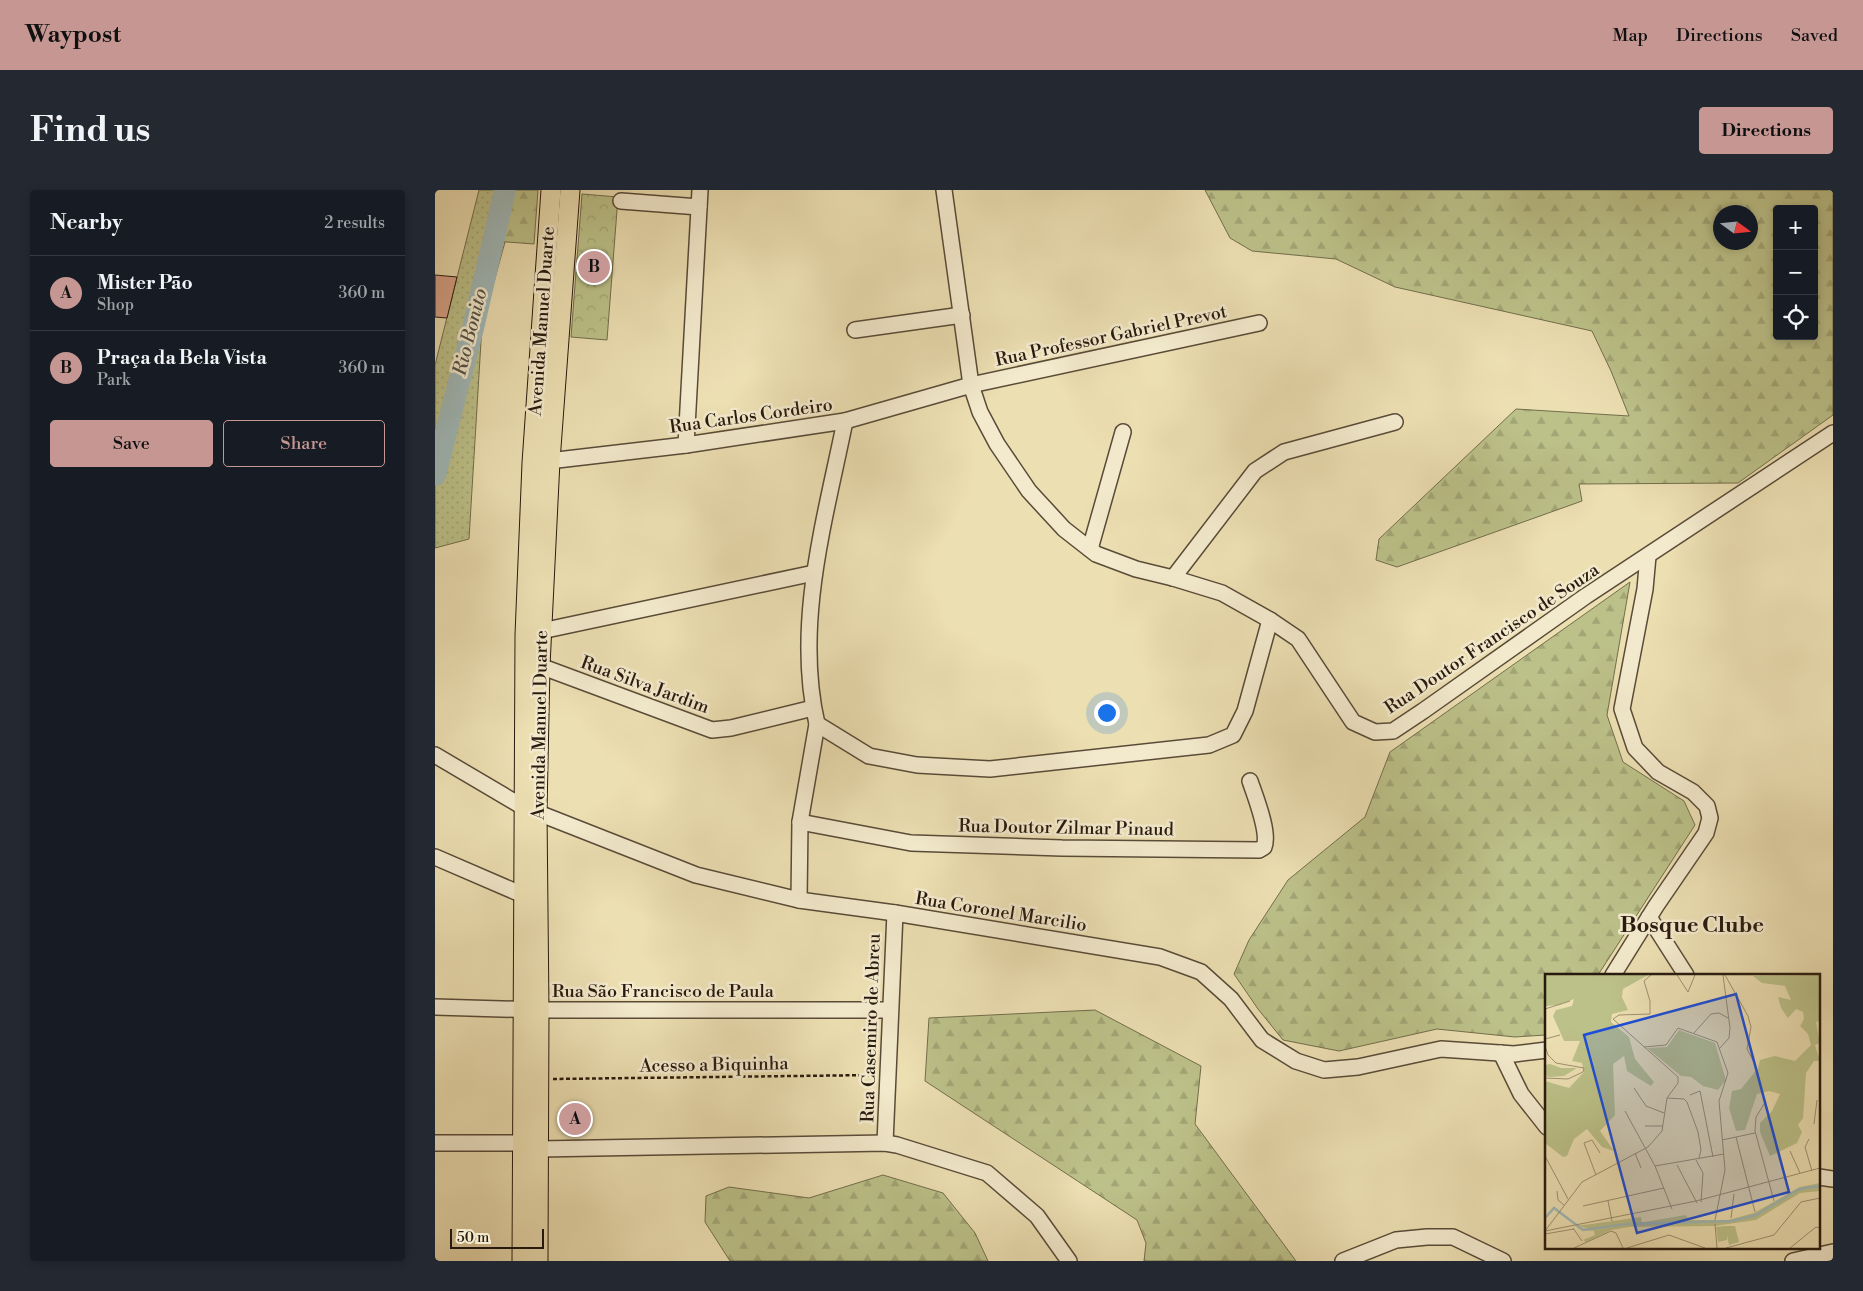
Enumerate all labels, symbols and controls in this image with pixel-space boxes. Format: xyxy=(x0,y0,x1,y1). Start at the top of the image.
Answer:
text: Waypost xyxy=(25,20,121,50)
text: Map xyxy=(1612,24,1648,47)
text: Directions xyxy=(1676,24,1763,47)
text: Saved xyxy=(1791,24,1838,47)
button: Directions xyxy=(1699,107,1833,154)
text: Find us xyxy=(30,109,150,152)
north arrow xyxy=(1713,205,1758,250)
map controls xyxy=(1773,205,1818,340)
button: + xyxy=(1773,205,1818,250)
text: Nearby xyxy=(50,210,123,236)
text: 2 results xyxy=(324,213,385,233)
street label: Avenida Manuel Duarte xyxy=(524,225,560,418)
pin: B xyxy=(578,248,610,286)
button: − xyxy=(1773,250,1818,295)
text: Mister Pão xyxy=(97,271,193,295)
text: A xyxy=(60,283,72,303)
text: 360 m xyxy=(339,283,385,303)
water label: Rio Bonito xyxy=(447,286,492,379)
text: Shop xyxy=(97,295,134,315)
button: locate xyxy=(1773,295,1818,340)
street label: Rua Professor Gabriel Prevot xyxy=(993,300,1230,372)
text: Praça da Bela Vista xyxy=(97,346,267,370)
text: B xyxy=(60,358,72,378)
text: 360 m xyxy=(339,358,385,378)
text: Park xyxy=(97,370,130,390)
street label: Rua Carlos Cordeiro xyxy=(668,393,834,439)
button: Save xyxy=(50,420,213,467)
button: Share xyxy=(223,420,385,467)
street label: Rua Doutor Francisco de Souza xyxy=(1380,558,1604,720)
street label: Avenida Manuel Duarte xyxy=(527,630,553,821)
street label: Rua Silva Jardim xyxy=(578,651,713,719)
your location xyxy=(1094,700,1120,726)
street label: Rua Doutor Zilmar Pinaud xyxy=(958,815,1175,841)
street label: Rua Coronel Marcilio xyxy=(914,887,1088,937)
district label: Bosque Clube xyxy=(1620,912,1764,939)
street label: Rua Casemiro de Abreu xyxy=(856,932,886,1123)
inset map xyxy=(1545,974,1821,1248)
street label: Rua São Francisco de Paula xyxy=(552,980,775,1003)
street label: Acesso a Biquinha xyxy=(638,1052,790,1078)
pin: A xyxy=(559,1100,591,1138)
scale bar xyxy=(450,1226,544,1249)
text: 50 m xyxy=(457,1229,489,1247)

